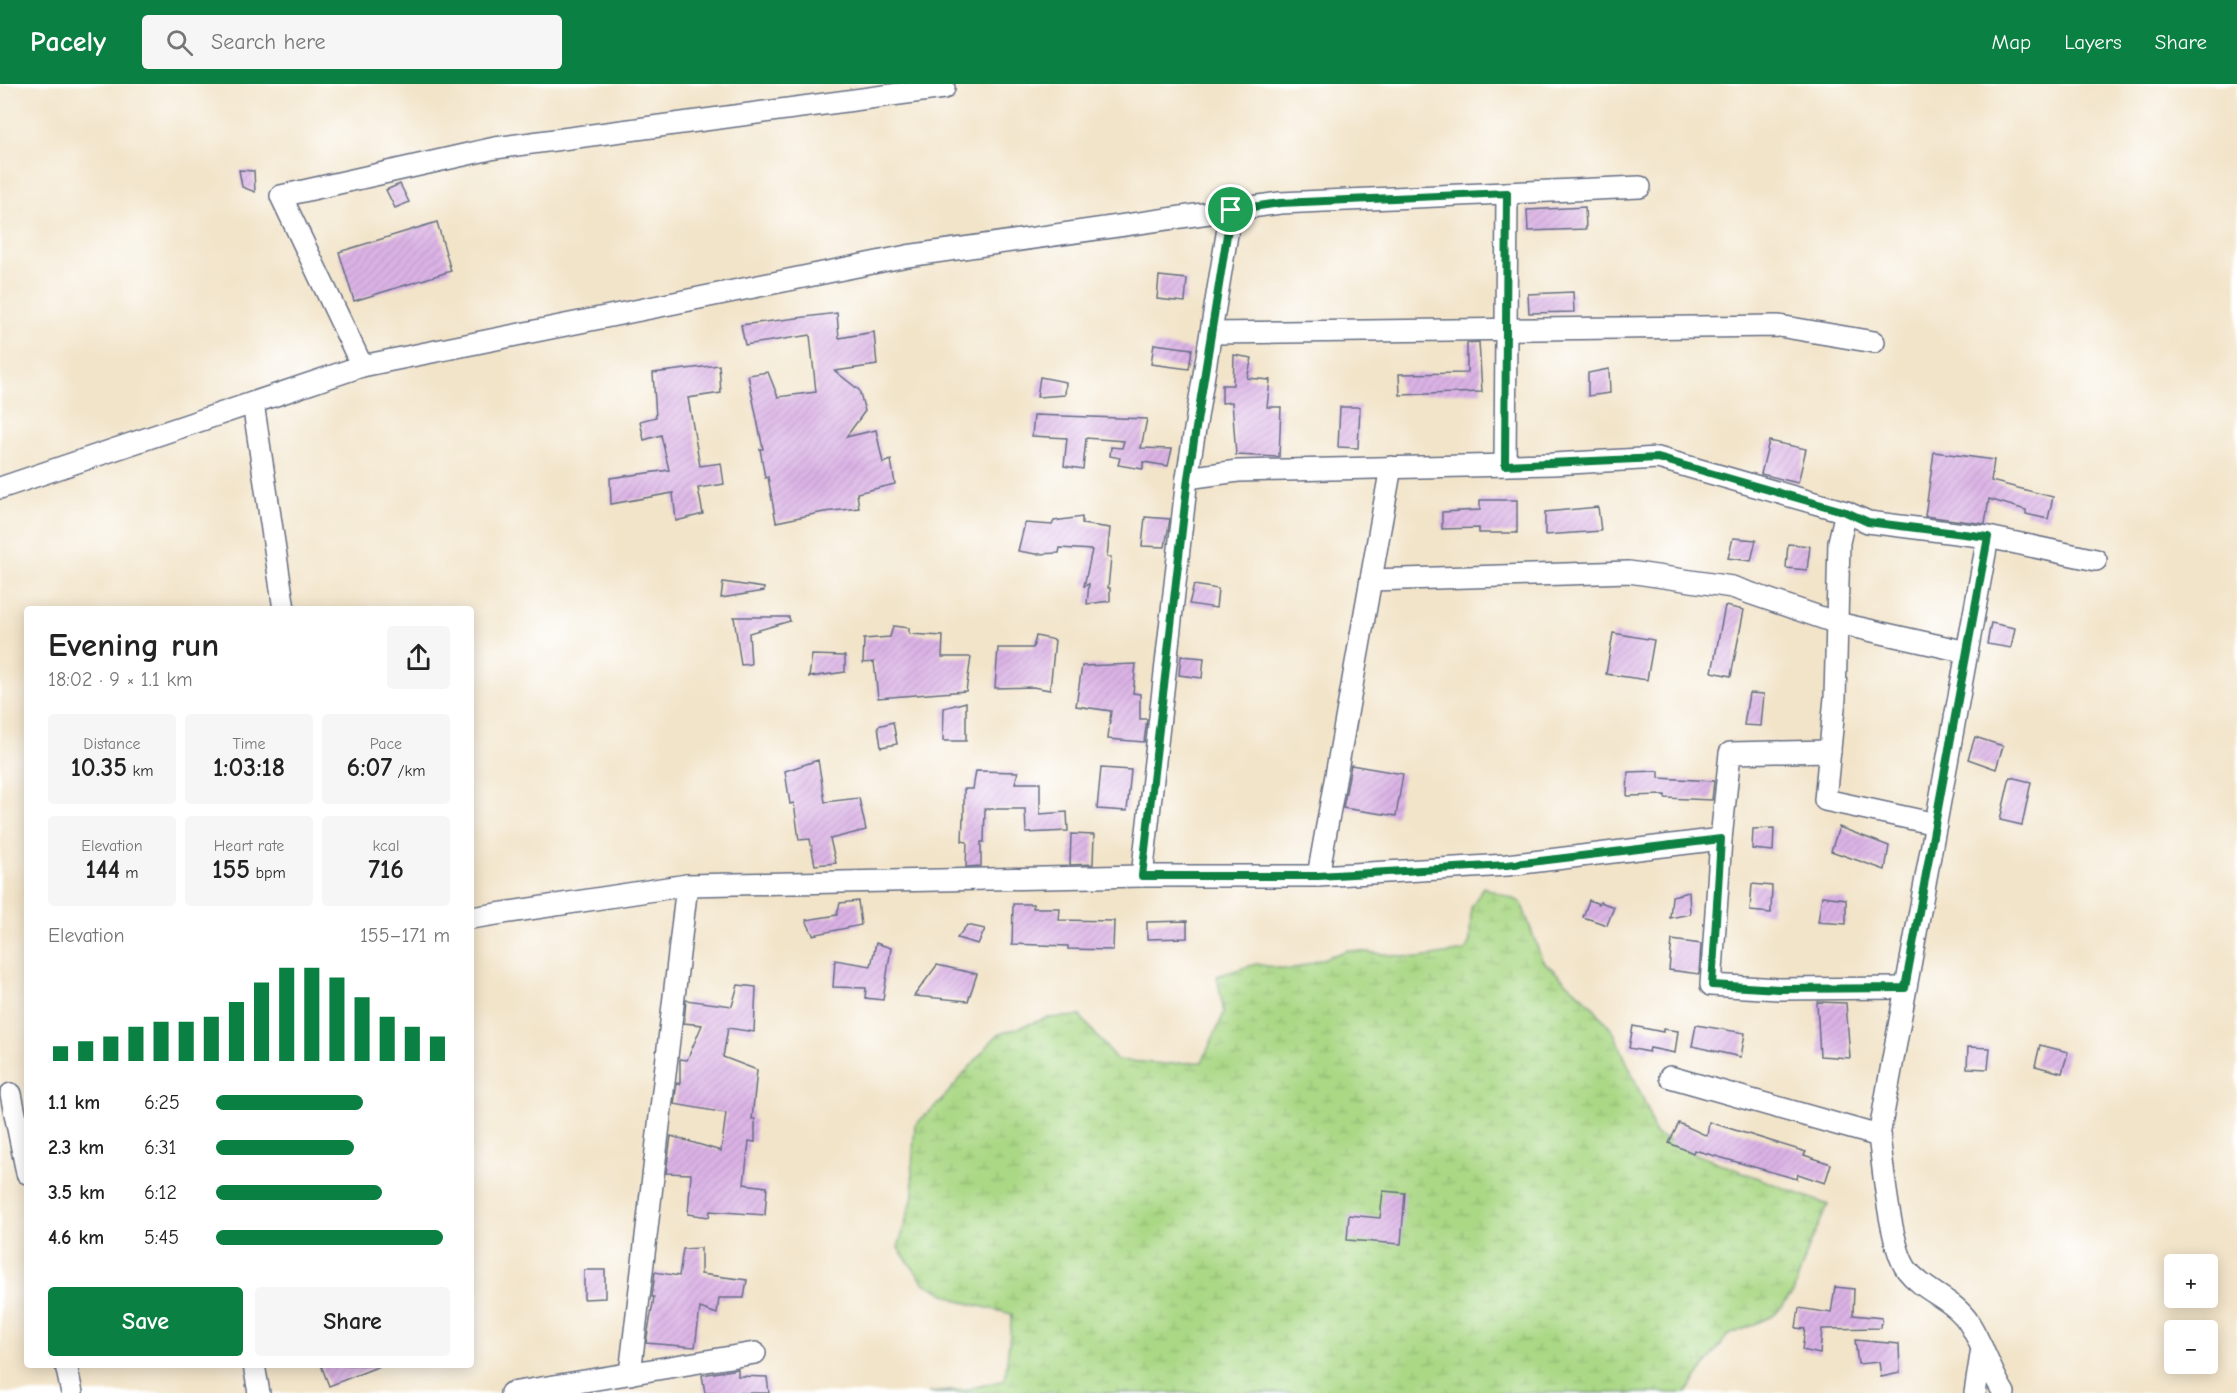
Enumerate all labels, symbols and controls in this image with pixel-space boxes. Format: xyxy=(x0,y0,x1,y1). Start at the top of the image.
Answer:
search box xyxy=(142,15,562,69)
text: Pacely xyxy=(30,26,106,58)
icon: search xyxy=(163,26,196,59)
text: Search here xyxy=(211,29,326,55)
text: Map xyxy=(1992,30,2031,54)
text: Layers xyxy=(2064,30,2122,54)
text: Share xyxy=(2155,30,2207,54)
pin xyxy=(1205,184,1256,235)
icon: arrive xyxy=(1214,193,1247,226)
text: Evening run xyxy=(48,626,219,664)
button: share xyxy=(387,626,450,689)
text: 18:02 · 9 × 1.1 km xyxy=(48,668,193,691)
text: Distance xyxy=(83,735,141,753)
text: Time xyxy=(232,735,266,753)
text: Pace xyxy=(370,735,402,753)
text: 10.35 xyxy=(71,753,127,783)
text: 1:03:18 xyxy=(213,753,285,783)
text: 6:07 xyxy=(347,753,392,783)
text: km xyxy=(127,762,153,780)
text: /km xyxy=(392,762,425,780)
text: Elevation xyxy=(81,837,143,855)
text: Heart rate xyxy=(214,837,284,855)
text: kcal xyxy=(373,837,399,855)
text: 144 xyxy=(86,855,120,885)
text: 155 xyxy=(212,855,250,885)
text: 716 xyxy=(368,855,404,885)
text: m xyxy=(120,864,138,882)
text: bpm xyxy=(250,864,286,882)
text: Elevation xyxy=(48,924,125,947)
text: 155–171 m xyxy=(360,924,450,947)
text: 1.1 km xyxy=(48,1091,100,1114)
text: 6:25 xyxy=(144,1091,180,1114)
text: 2.3 km xyxy=(48,1136,104,1159)
text: 6:31 xyxy=(144,1136,177,1159)
text: 3.5 km xyxy=(48,1181,105,1204)
text: 6:12 xyxy=(144,1181,177,1204)
text: 4.6 km xyxy=(48,1226,104,1249)
text: 5:45 xyxy=(144,1226,179,1249)
map controls xyxy=(2164,1254,2218,1374)
button: + xyxy=(2164,1254,2218,1308)
button: Save xyxy=(48,1287,243,1356)
button: Share xyxy=(255,1287,450,1356)
button: − xyxy=(2164,1320,2218,1374)

